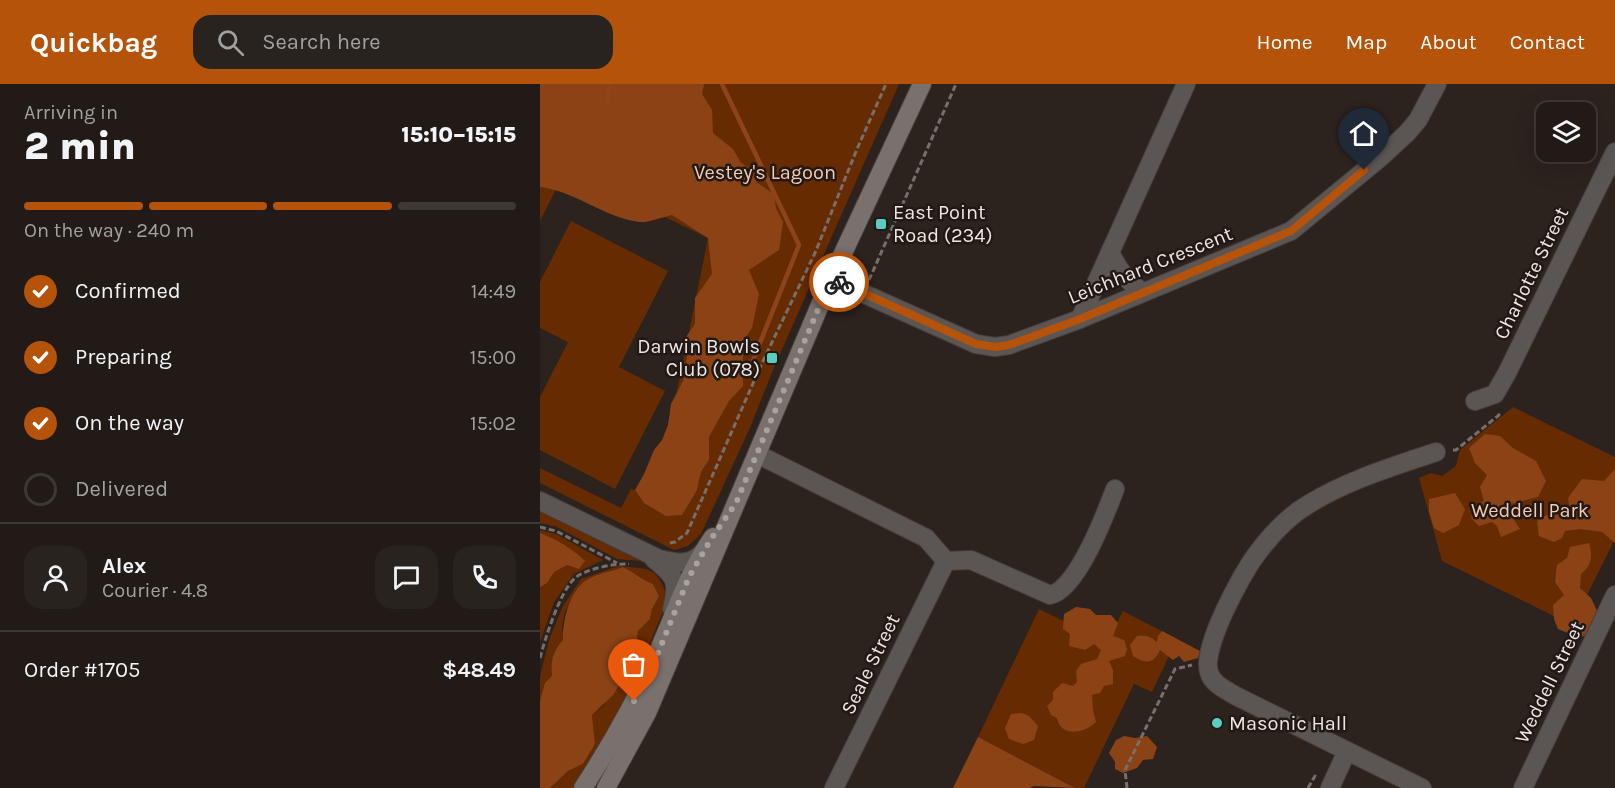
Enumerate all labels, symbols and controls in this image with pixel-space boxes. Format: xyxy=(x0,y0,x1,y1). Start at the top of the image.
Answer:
search box xyxy=(193,15,613,69)
text: Quickbag xyxy=(30,26,157,59)
icon: search xyxy=(214,26,247,59)
text: Search here xyxy=(262,29,381,55)
text: Home xyxy=(1257,30,1313,54)
text: Map xyxy=(1346,30,1387,54)
text: About xyxy=(1420,30,1477,54)
text: Contact xyxy=(1510,30,1585,54)
text: Arriving in xyxy=(24,101,118,124)
map controls xyxy=(1536,102,1596,162)
button: layers xyxy=(1536,102,1596,162)
pin xyxy=(1338,108,1389,170)
icon: home xyxy=(1347,117,1380,150)
text: 15:10–15:15 xyxy=(401,122,516,148)
text: 2 min xyxy=(24,123,136,169)
park label: Vestey's Lagoon xyxy=(694,161,836,184)
place label: East Point Road (234) xyxy=(893,201,993,247)
street label: Charlotte Street xyxy=(1490,203,1574,343)
marker: East Point Road (234) xyxy=(874,217,888,231)
text: On the way · 240 m xyxy=(24,219,194,242)
street label: Leichhard Crescent xyxy=(1065,222,1236,309)
courier xyxy=(809,252,869,312)
icon: bike xyxy=(823,266,856,299)
icon: check xyxy=(24,275,57,308)
text: Confirmed xyxy=(75,278,181,304)
text: 14:49 xyxy=(471,280,516,303)
place label: Darwin Bowls Club (078) xyxy=(637,335,760,381)
icon: check xyxy=(24,341,57,374)
text: Preparing xyxy=(75,344,172,370)
text: 15:00 xyxy=(470,346,516,369)
marker: Darwin Bowls Club (078) xyxy=(765,351,779,365)
icon: check xyxy=(24,407,57,440)
text: On the way xyxy=(75,410,184,436)
text: 15:02 xyxy=(470,412,516,435)
text: Delivered xyxy=(75,476,168,502)
park label: Weddell Park xyxy=(1471,499,1589,522)
button: person xyxy=(24,546,87,609)
button: chat xyxy=(375,546,438,609)
button: phone xyxy=(453,546,516,609)
text: Alex xyxy=(102,553,146,579)
text: Courier · 4.8 xyxy=(102,579,208,602)
street label: Seale Street xyxy=(836,610,905,718)
street label: Weddell Street xyxy=(1510,617,1589,747)
pin xyxy=(608,639,659,701)
icon: bag xyxy=(617,648,650,681)
text: Order #1705 xyxy=(24,657,141,683)
text: $48.49 xyxy=(442,657,516,683)
place label: Masonic Hall xyxy=(1229,712,1347,735)
marker: Masonic Hall xyxy=(1210,716,1224,730)

